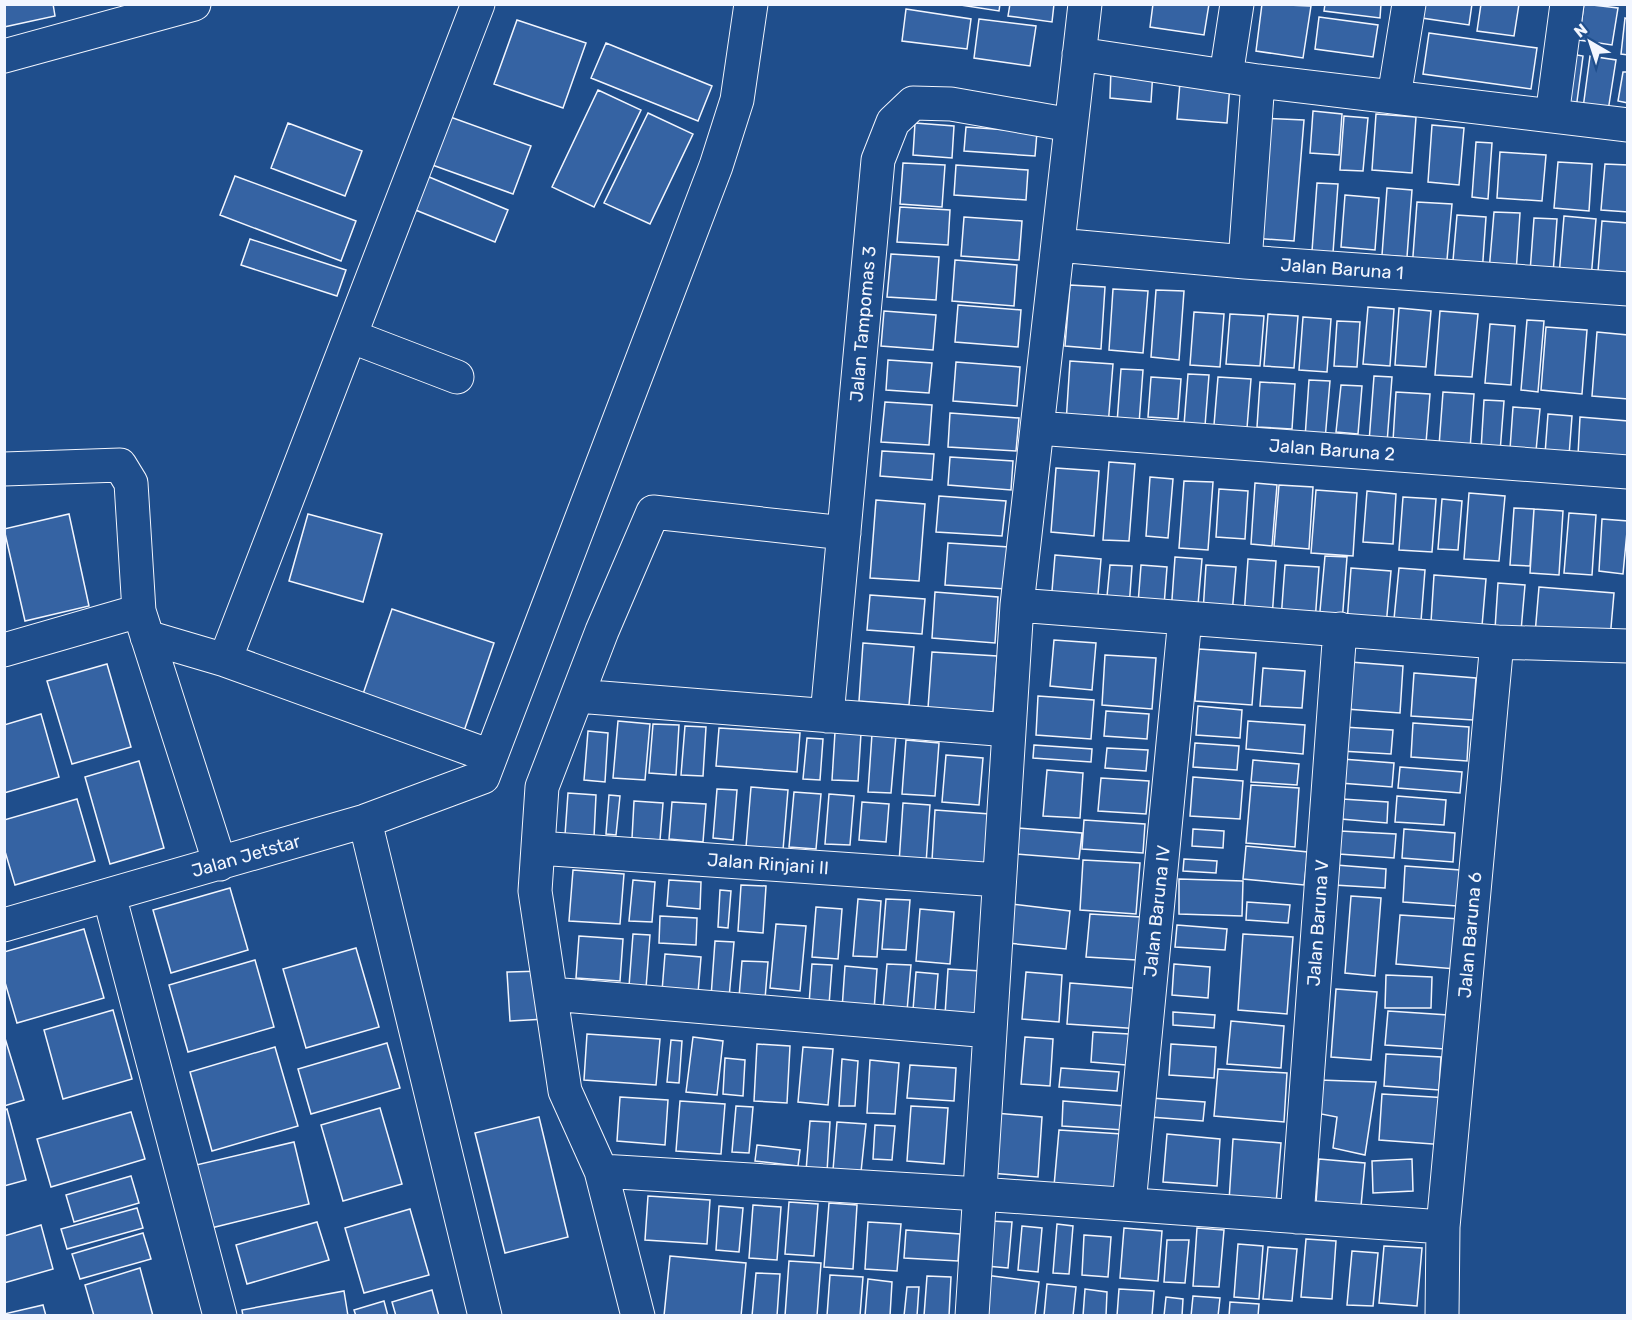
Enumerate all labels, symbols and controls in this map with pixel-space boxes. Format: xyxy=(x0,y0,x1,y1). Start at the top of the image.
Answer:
north arrow xyxy=(1560,12,1620,72)
text: N xyxy=(1570,20,1591,42)
street label: Jalan Tampomas 3 xyxy=(845,245,881,403)
street label: Jalan Baruna 1 xyxy=(1280,254,1404,284)
street label: Jalan Baruna 2 xyxy=(1268,435,1396,465)
street label: Jalan Jetstar xyxy=(189,830,303,882)
street label: Jalan Baruna IV xyxy=(1139,844,1175,978)
street label: Jalan Rinjani II xyxy=(706,849,830,879)
street label: Jalan Baruna V xyxy=(1303,859,1333,987)
street label: Jalan Baruna 6 xyxy=(1454,871,1486,999)

